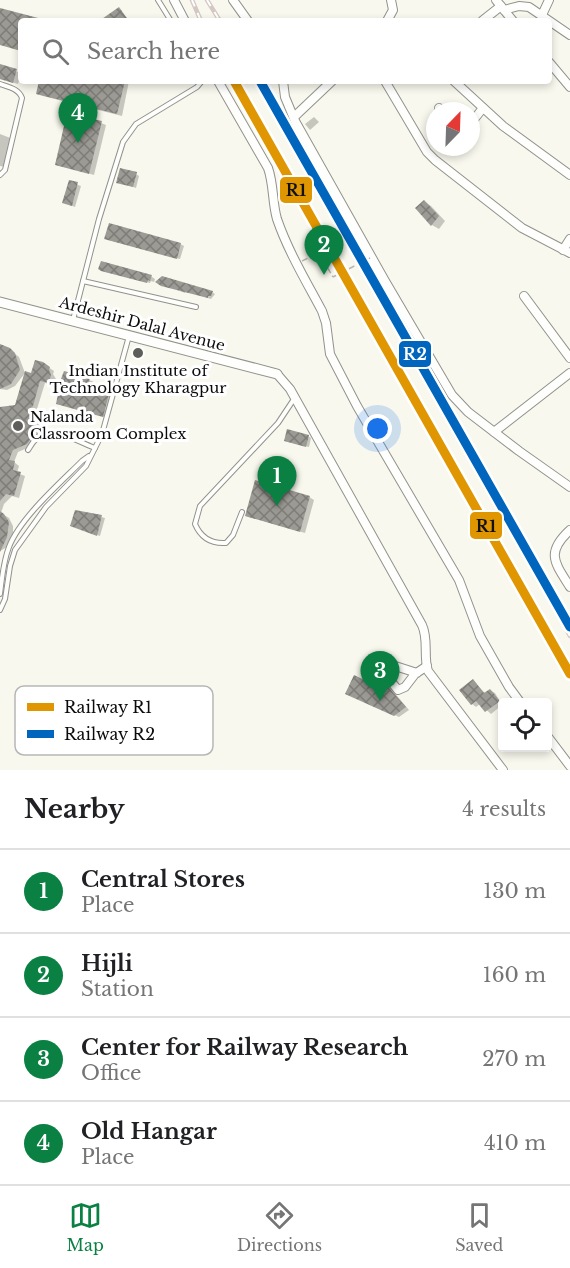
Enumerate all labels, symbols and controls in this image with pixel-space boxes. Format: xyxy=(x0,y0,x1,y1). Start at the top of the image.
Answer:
search box xyxy=(18,18,552,84)
icon: search xyxy=(39,35,72,68)
text: Search here xyxy=(87,38,220,65)
pin: 4 xyxy=(58,94,98,143)
north arrow xyxy=(426,102,480,156)
line badge: R1 xyxy=(279,176,313,204)
text: R1 xyxy=(286,180,306,200)
pin: 2 xyxy=(304,226,344,275)
street label: Ardeshir Dalal Avenue xyxy=(56,292,227,355)
line badge: R2 xyxy=(398,340,432,368)
text: R2 xyxy=(403,344,427,364)
marker: Indian Institute of Technology Kharagpur xyxy=(131,346,145,360)
place label: Indian Institute of Technology Kharagpur xyxy=(50,361,227,397)
place label: Nalanda Classroom Complex xyxy=(30,407,186,443)
your location xyxy=(363,414,392,443)
marker: Nalanda Classroom Complex xyxy=(11,419,25,433)
pin: 1 xyxy=(258,456,296,506)
line badge: R1 xyxy=(469,511,503,540)
text: R1 xyxy=(476,516,496,536)
pin: 3 xyxy=(360,652,400,701)
legend xyxy=(15,686,213,755)
text: Railway R1 xyxy=(64,697,152,717)
map controls xyxy=(498,698,552,752)
button: locate xyxy=(498,698,552,752)
text: Railway R2 xyxy=(64,724,155,744)
text: Nearby xyxy=(24,793,125,825)
text: 4 results xyxy=(462,797,546,821)
text: Central Stores xyxy=(81,866,245,893)
text: 1 xyxy=(39,879,48,903)
text: 130 m xyxy=(483,879,546,903)
text: Place xyxy=(81,893,135,917)
text: Hijli xyxy=(81,950,133,977)
text: 2 xyxy=(37,963,50,987)
text: 160 m xyxy=(483,963,546,987)
text: Station xyxy=(81,977,154,1001)
text: Center for Railway Research xyxy=(81,1034,408,1061)
text: 3 xyxy=(37,1047,50,1071)
text: 270 m xyxy=(482,1047,546,1071)
text: Office xyxy=(81,1061,142,1085)
text: Old Hangar xyxy=(81,1118,217,1145)
text: 4 xyxy=(37,1131,50,1155)
text: 410 m xyxy=(484,1131,546,1155)
text: Place xyxy=(81,1145,135,1169)
tab: Map xyxy=(67,1199,104,1255)
tab: Directions xyxy=(237,1199,322,1255)
tab: Saved xyxy=(455,1199,503,1255)

